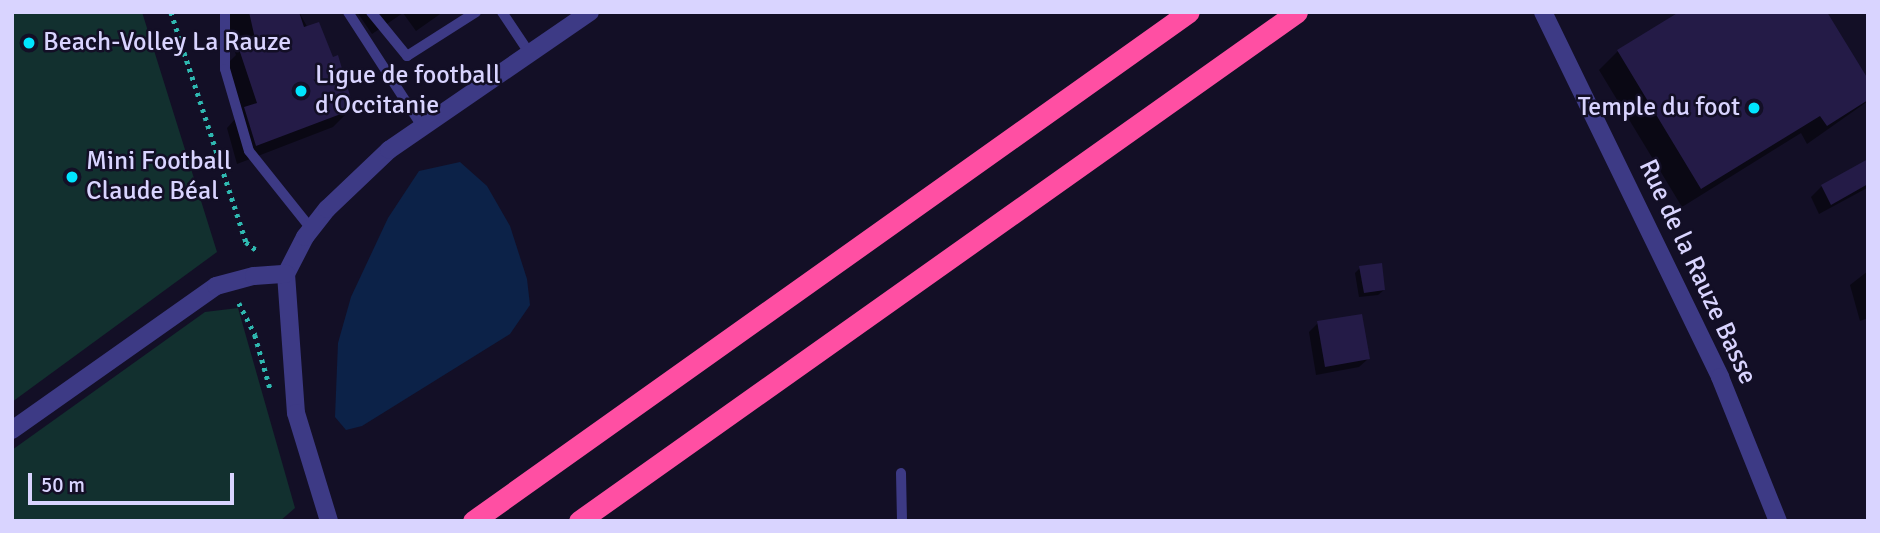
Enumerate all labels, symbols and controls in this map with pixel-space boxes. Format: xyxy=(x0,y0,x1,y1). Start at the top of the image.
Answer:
place label: Beach-Volley La Rauze xyxy=(43,27,291,59)
marker: Beach-Volley La Rauze xyxy=(21,35,37,51)
place label: Ligue de football d'Occitanie xyxy=(315,60,501,122)
marker: Ligue de football d'Occitanie xyxy=(293,83,309,99)
place label: Temple du foot xyxy=(1578,92,1740,124)
marker: Temple du foot xyxy=(1746,100,1762,116)
place label: Mini Football Claude Béal xyxy=(86,146,232,208)
street label: Rue de la Rauze Basse xyxy=(1631,155,1763,389)
marker: Mini Football Claude Béal xyxy=(64,169,80,185)
scale bar xyxy=(32,460,238,504)
text: 50 m xyxy=(41,472,85,498)

